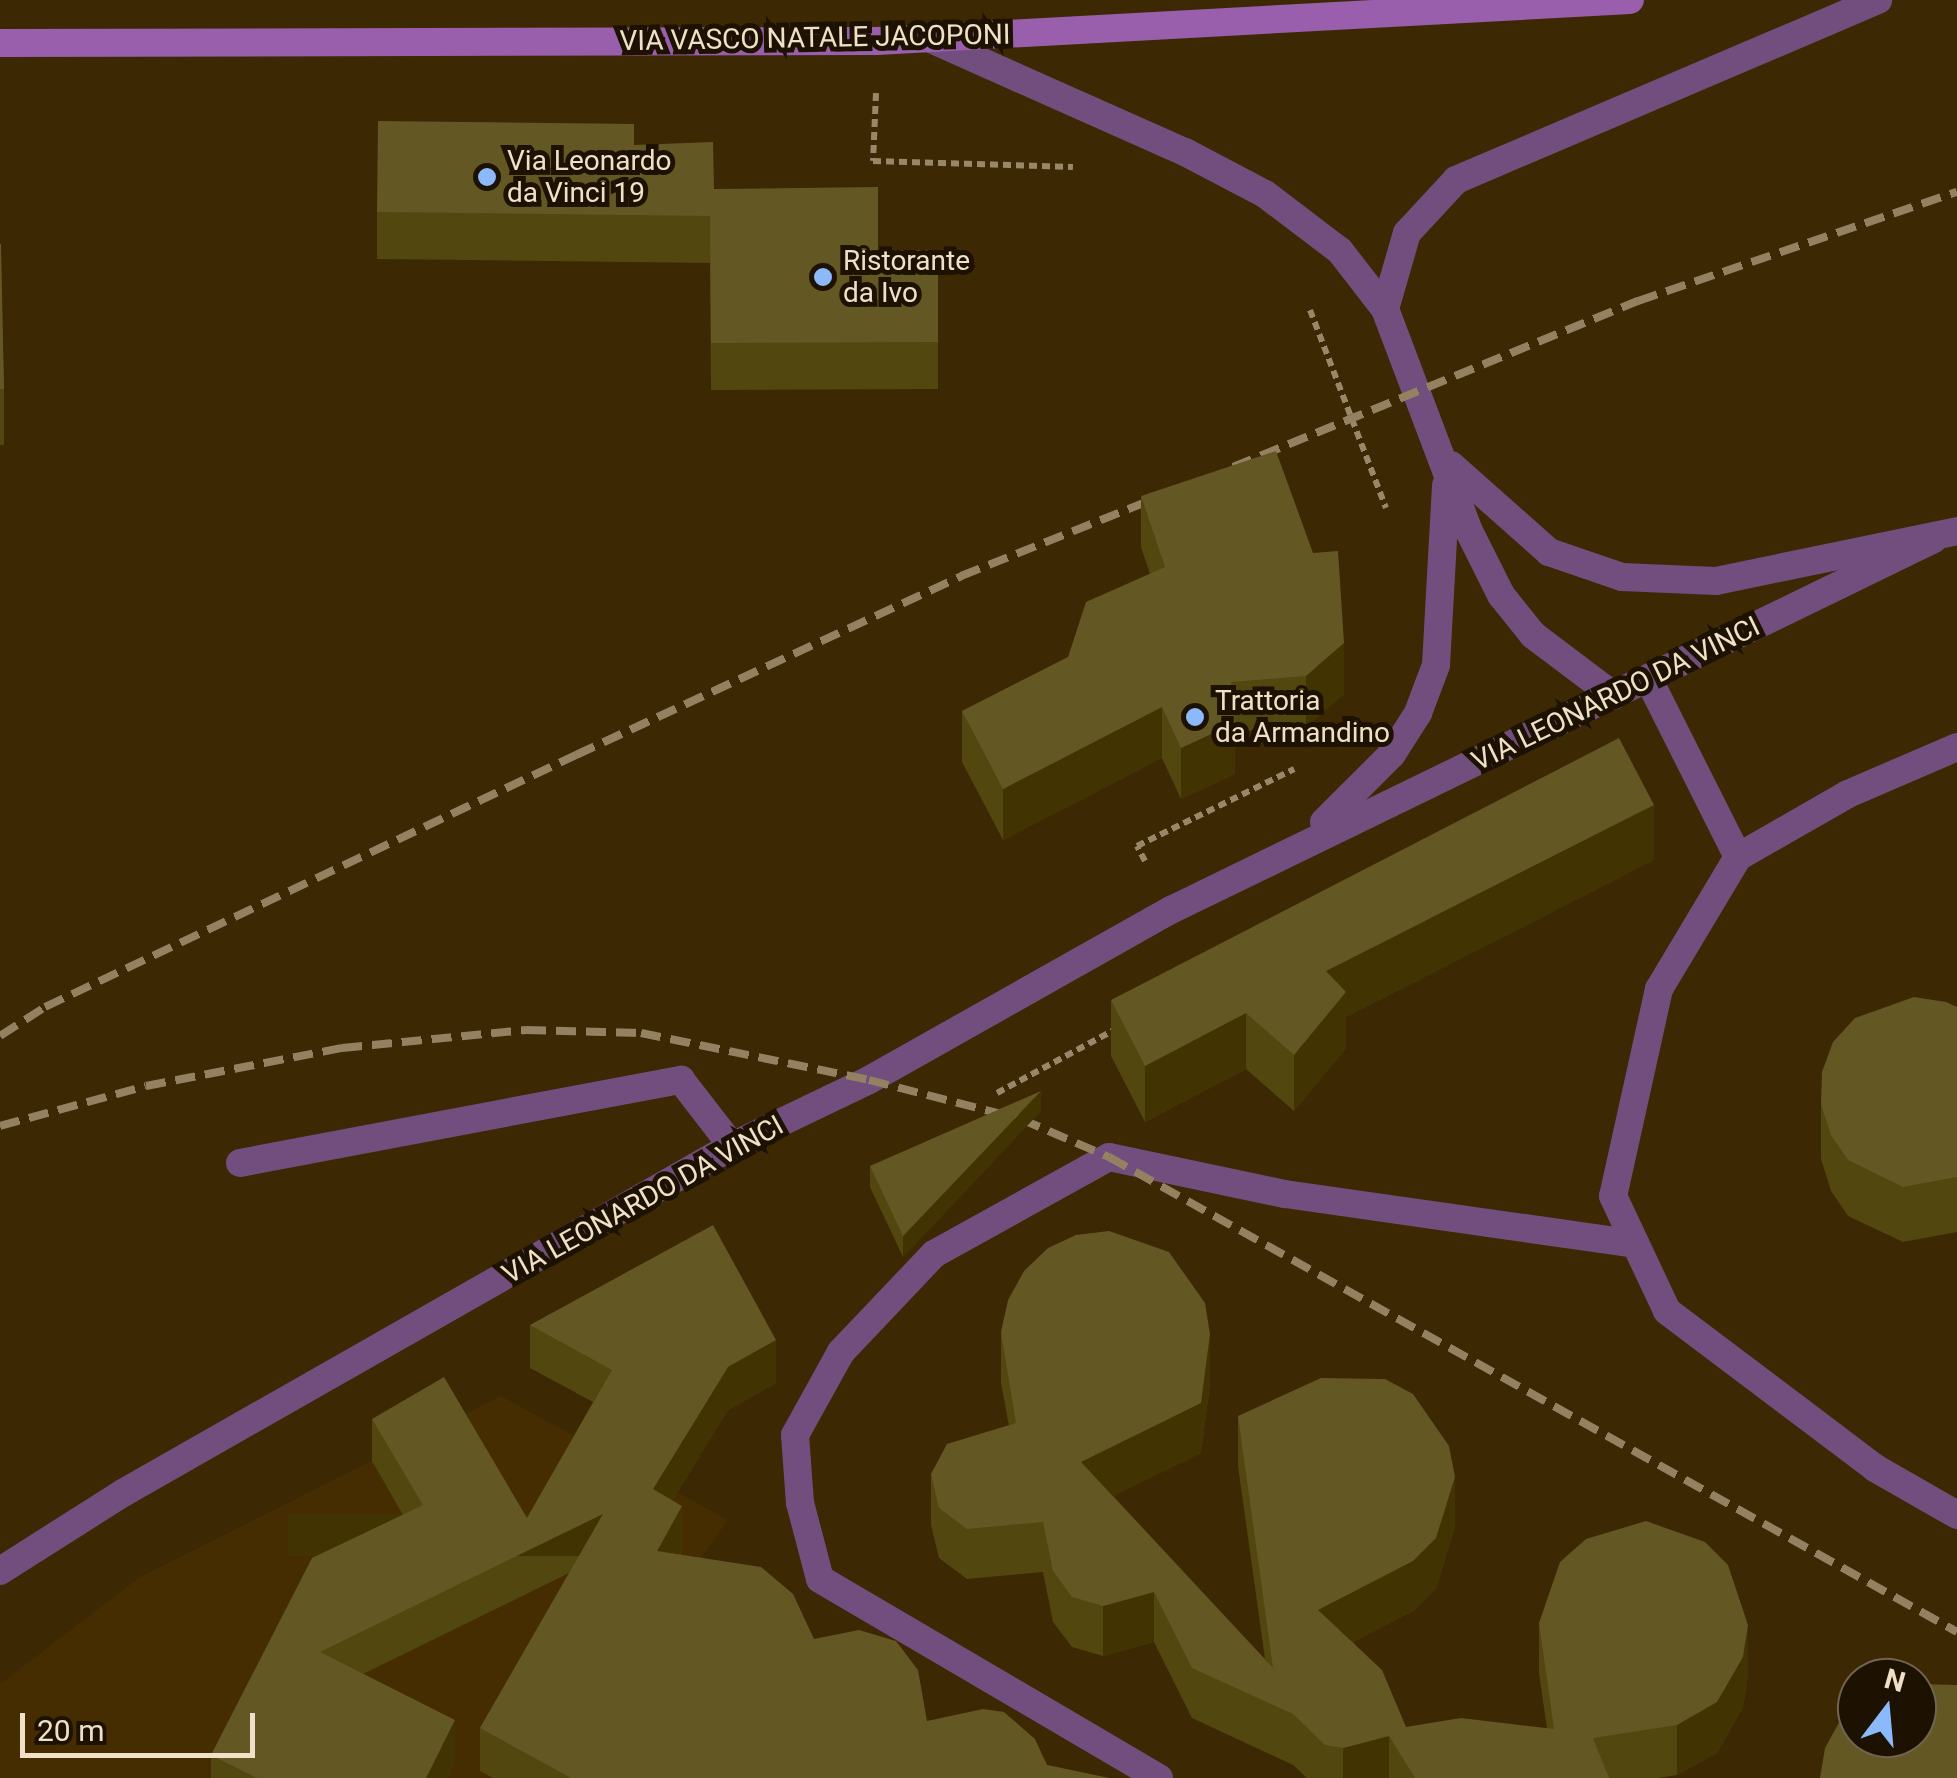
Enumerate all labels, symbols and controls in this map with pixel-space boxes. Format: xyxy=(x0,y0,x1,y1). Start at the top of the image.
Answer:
street label: VIA VASCO NATALE JACOPONI xyxy=(619,18,1011,58)
place label: Via Leonardo da Vinci 19 xyxy=(507,144,671,210)
marker: Via Leonardo da Vinci 19 xyxy=(476,166,498,188)
place label: Ristorante da Ivo xyxy=(843,244,970,310)
marker: Ristorante da Ivo xyxy=(812,266,834,288)
street label: VIA LEONARDO DA VINCI xyxy=(1467,610,1765,778)
place label: Trattoria da Armandino xyxy=(1215,684,1390,750)
marker: Trattoria da Armandino xyxy=(1184,706,1206,728)
street label: VIA LEONARDO DA VINCI xyxy=(497,1109,789,1291)
north arrow xyxy=(1837,1658,1937,1758)
text: N xyxy=(1881,1662,1909,1699)
scale bar xyxy=(25,1693,260,1755)
text: 20 m xyxy=(37,1713,104,1748)

